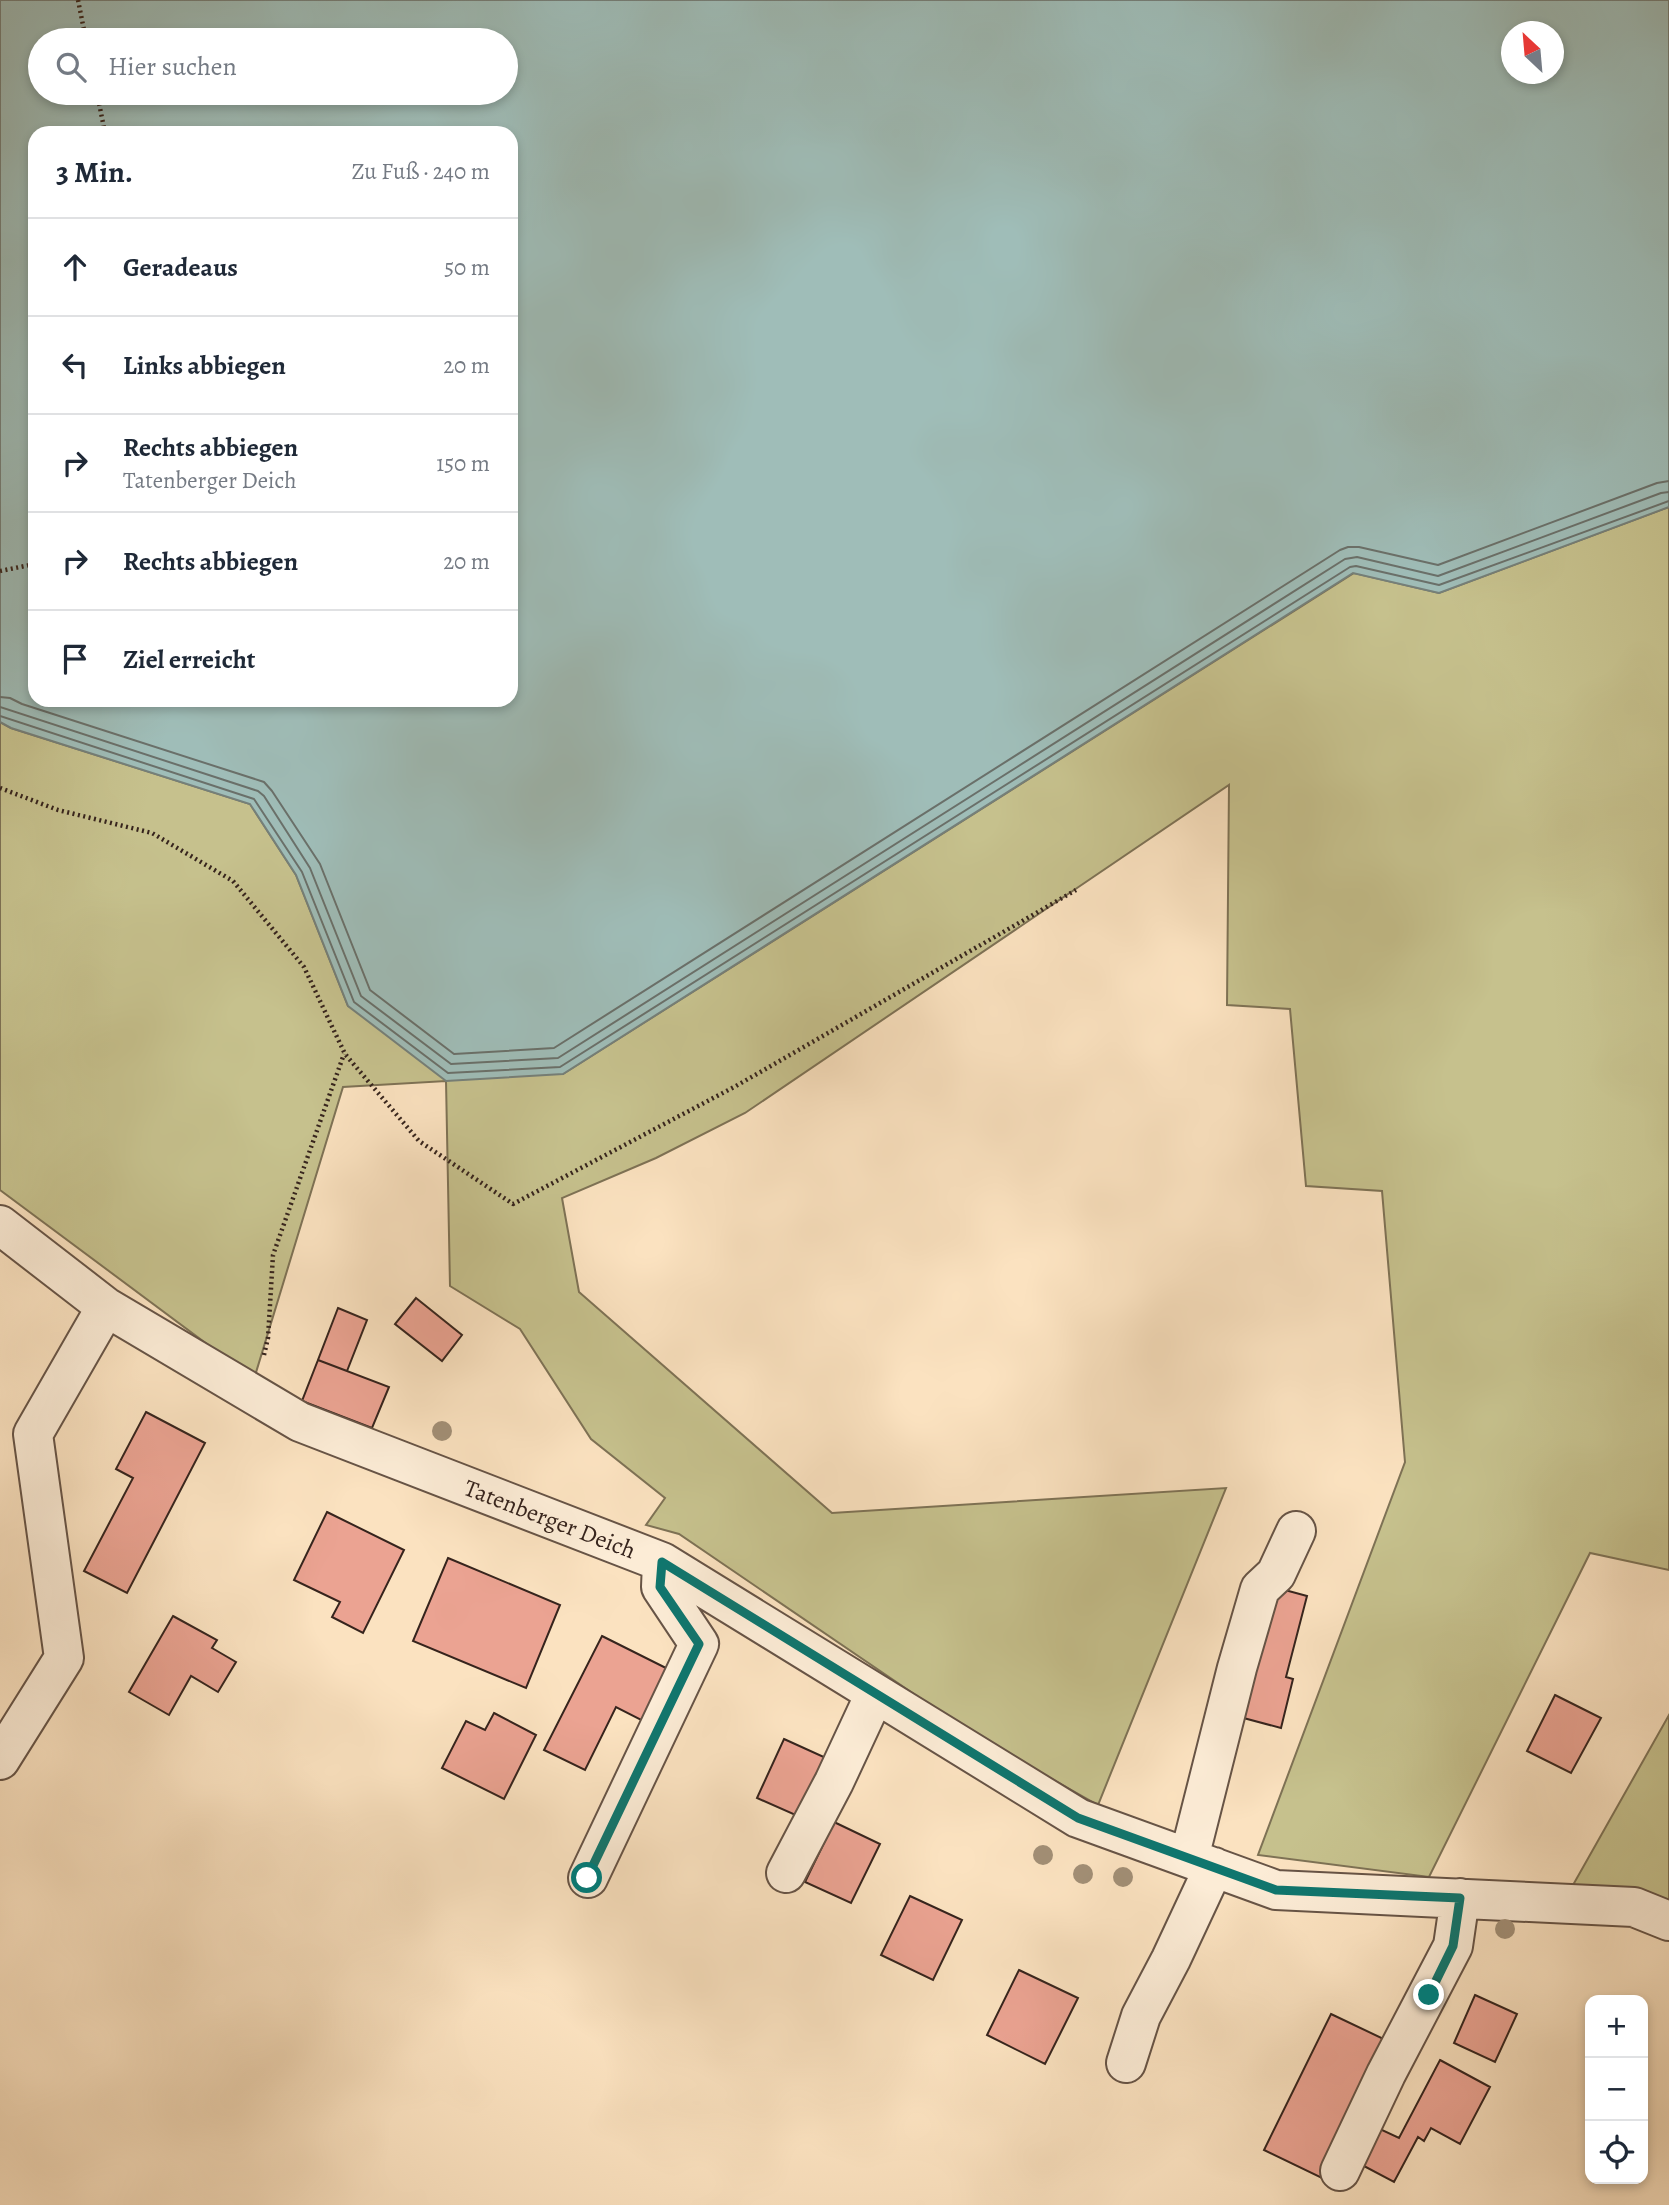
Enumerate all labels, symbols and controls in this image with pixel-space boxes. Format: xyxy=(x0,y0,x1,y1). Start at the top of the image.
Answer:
north arrow xyxy=(1501,21,1564,84)
search box xyxy=(28,28,518,105)
icon: search xyxy=(52,48,90,86)
text: Hier suchen xyxy=(108,49,237,84)
text: 3 Min. xyxy=(56,152,133,192)
text: Zu Fuß · 240 m xyxy=(351,156,490,187)
icon: ahead xyxy=(56,248,94,286)
text: Geradeaus xyxy=(123,250,238,285)
text: 50 m xyxy=(444,252,490,283)
icon: left xyxy=(56,346,94,384)
text: Links abbiegen xyxy=(123,348,286,383)
text: 20 m xyxy=(443,350,490,381)
text: Rechts abbiegen xyxy=(123,430,298,465)
icon: right xyxy=(56,444,94,482)
text: 150 m xyxy=(436,448,490,479)
text: Tatenberger Deich xyxy=(123,465,297,496)
icon: right xyxy=(56,542,94,580)
text: Rechts abbiegen xyxy=(123,544,298,579)
text: 20 m xyxy=(443,546,490,577)
icon: arrive xyxy=(56,640,94,678)
text: Ziel erreicht xyxy=(123,642,256,677)
street label: Tatenberger Deich xyxy=(460,1472,640,1566)
route start xyxy=(571,1862,602,1893)
route end xyxy=(1413,1979,1444,2010)
map controls xyxy=(1585,1995,1648,2184)
button: + xyxy=(1585,1995,1648,2058)
button: − xyxy=(1585,2058,1648,2121)
button: locate xyxy=(1585,2121,1648,2184)

